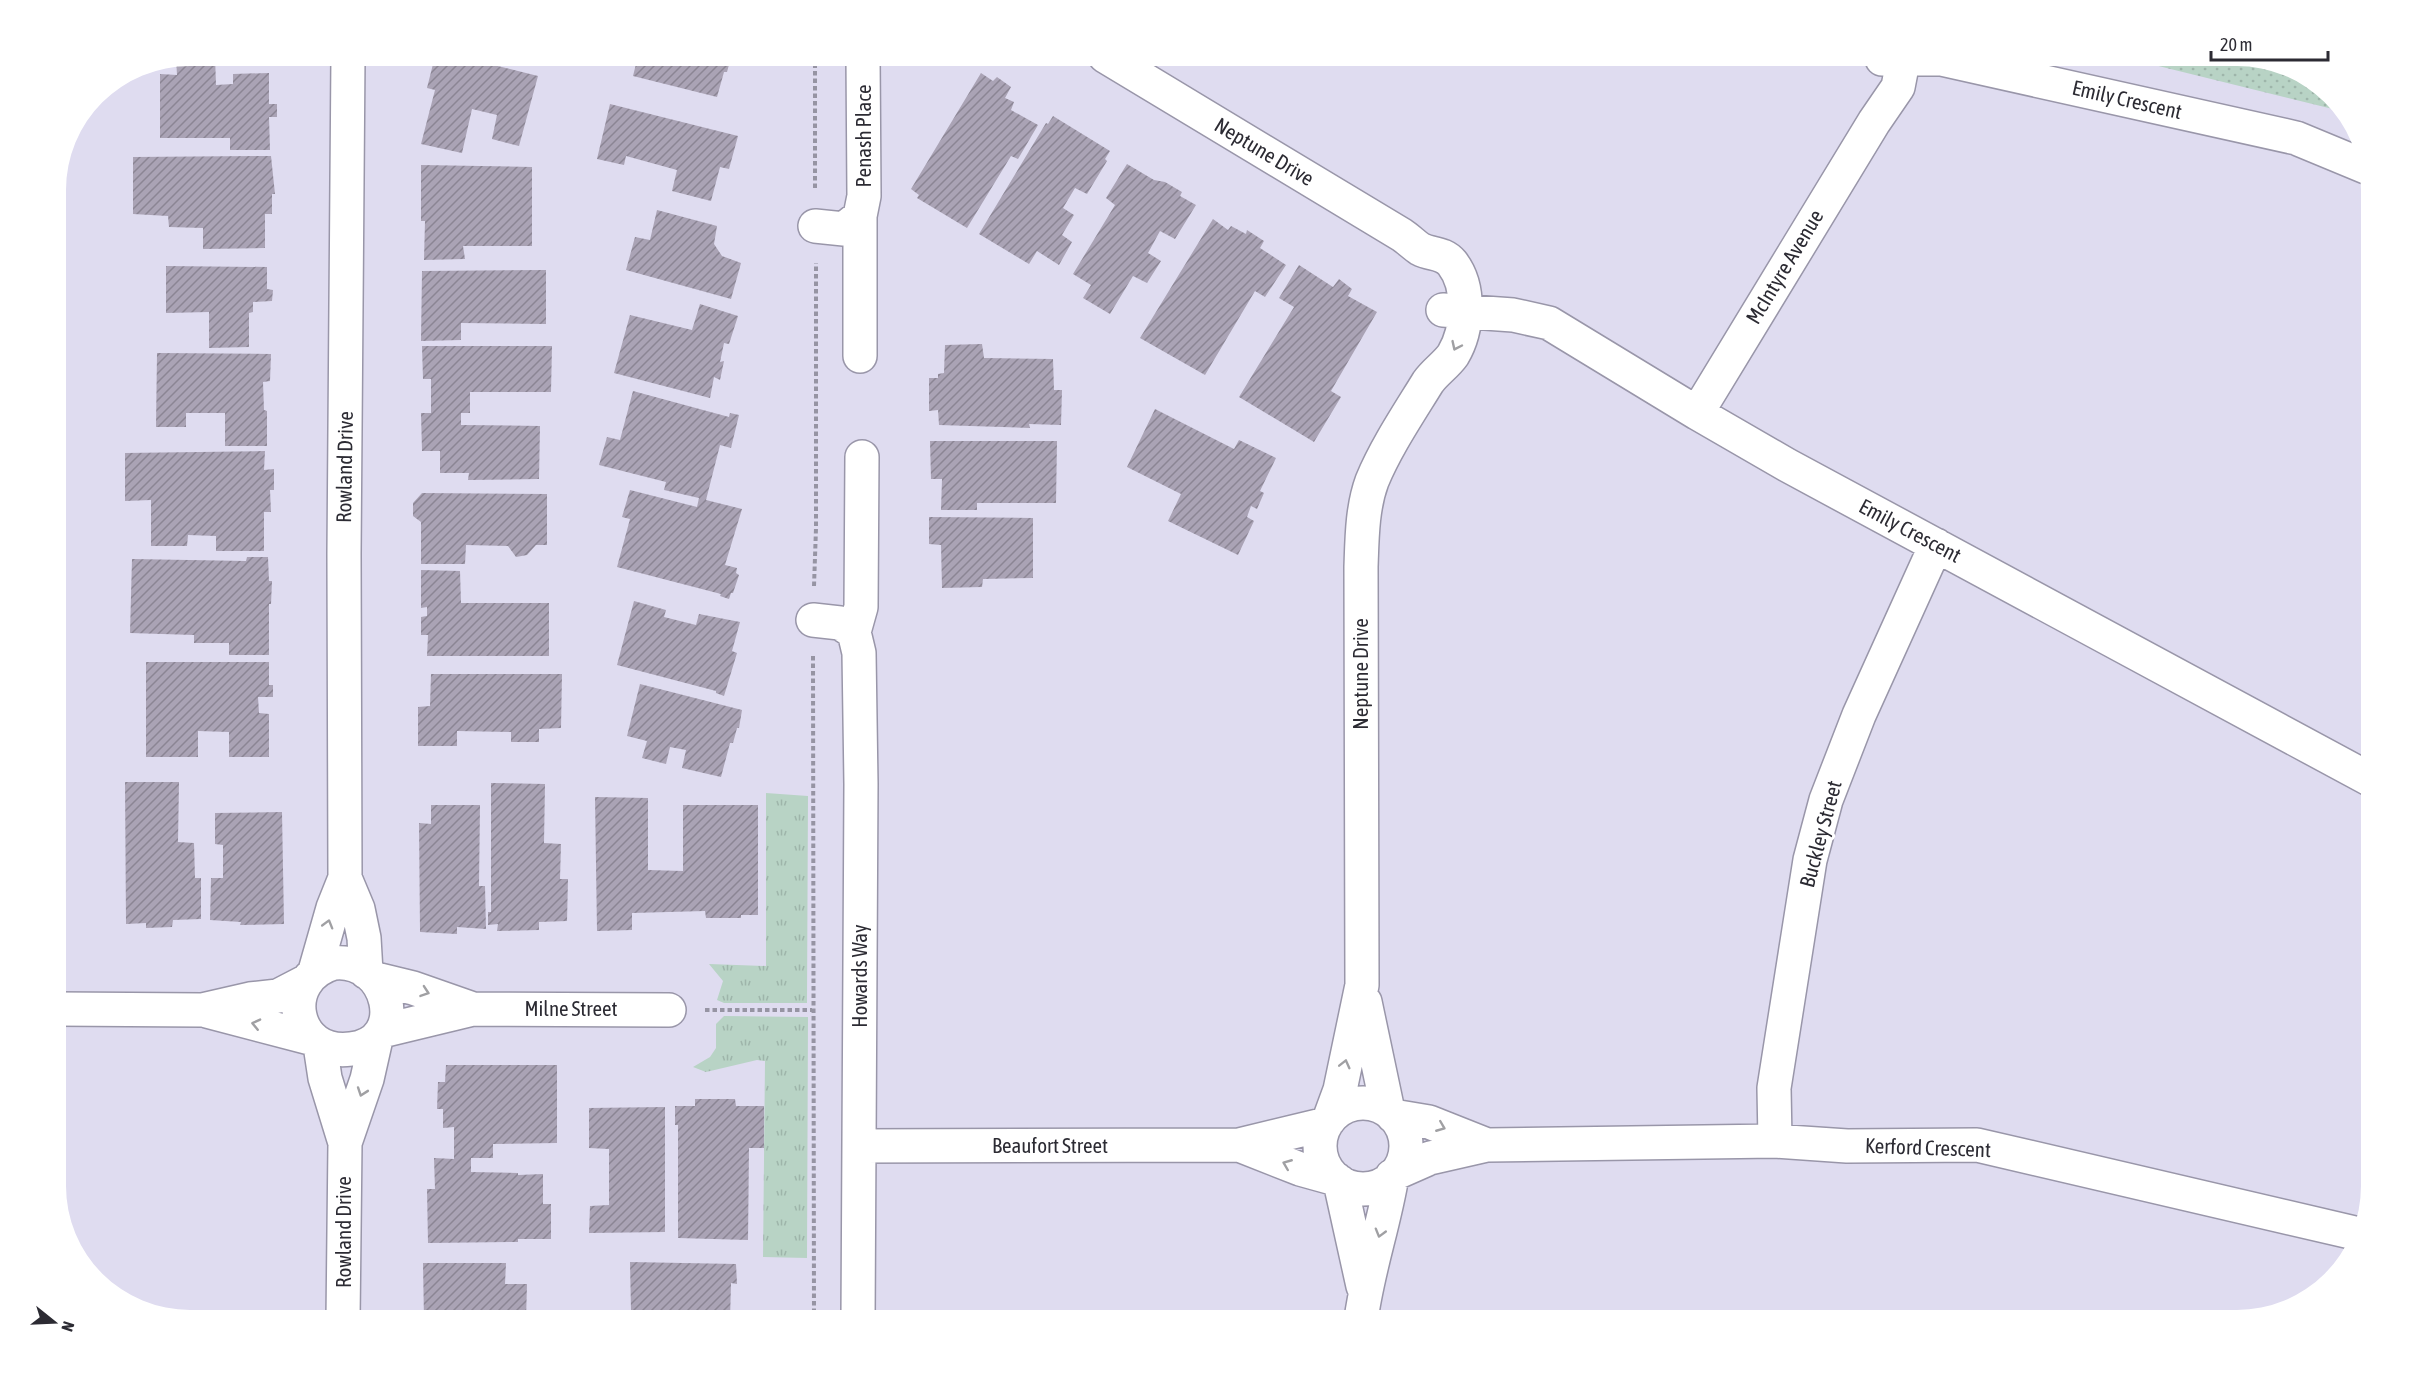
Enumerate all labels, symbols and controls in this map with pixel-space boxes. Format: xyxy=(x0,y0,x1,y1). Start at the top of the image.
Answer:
scale bar xyxy=(2211,24,2328,62)
text: 20 m xyxy=(2220,34,2252,55)
street label: Emily Crescent xyxy=(2070,75,2184,123)
street label: Penash Place xyxy=(851,85,875,187)
street label: Neptune Drive xyxy=(1211,112,1318,190)
street label: McIntyre Avenue xyxy=(1741,205,1828,328)
one-way arrow xyxy=(1451,340,1463,351)
street label: Rowland Drive xyxy=(331,411,357,523)
street label: Emily Crescent xyxy=(1855,493,1966,567)
street label: Neptune Drive xyxy=(1348,618,1372,730)
street label: Buckley Street xyxy=(1794,778,1846,890)
one-way arrow xyxy=(321,919,333,930)
street label: Howards Way xyxy=(847,924,871,1028)
one-way arrow xyxy=(419,985,429,998)
street label: Milne Street xyxy=(524,996,618,1020)
one-way arrow xyxy=(251,1019,261,1032)
one-way arrow xyxy=(1338,1059,1351,1069)
one-way arrow xyxy=(357,1086,370,1097)
one-way arrow xyxy=(1435,1120,1446,1132)
street label: Beaufort Street xyxy=(992,1133,1108,1157)
street label: Kerford Crescent xyxy=(1865,1133,1992,1161)
one-way arrow xyxy=(1282,1159,1293,1171)
street label: Rowland Drive xyxy=(331,1176,355,1288)
one-way arrow xyxy=(1375,1227,1387,1238)
north arrow xyxy=(24,1292,84,1352)
text: N xyxy=(58,1319,78,1334)

